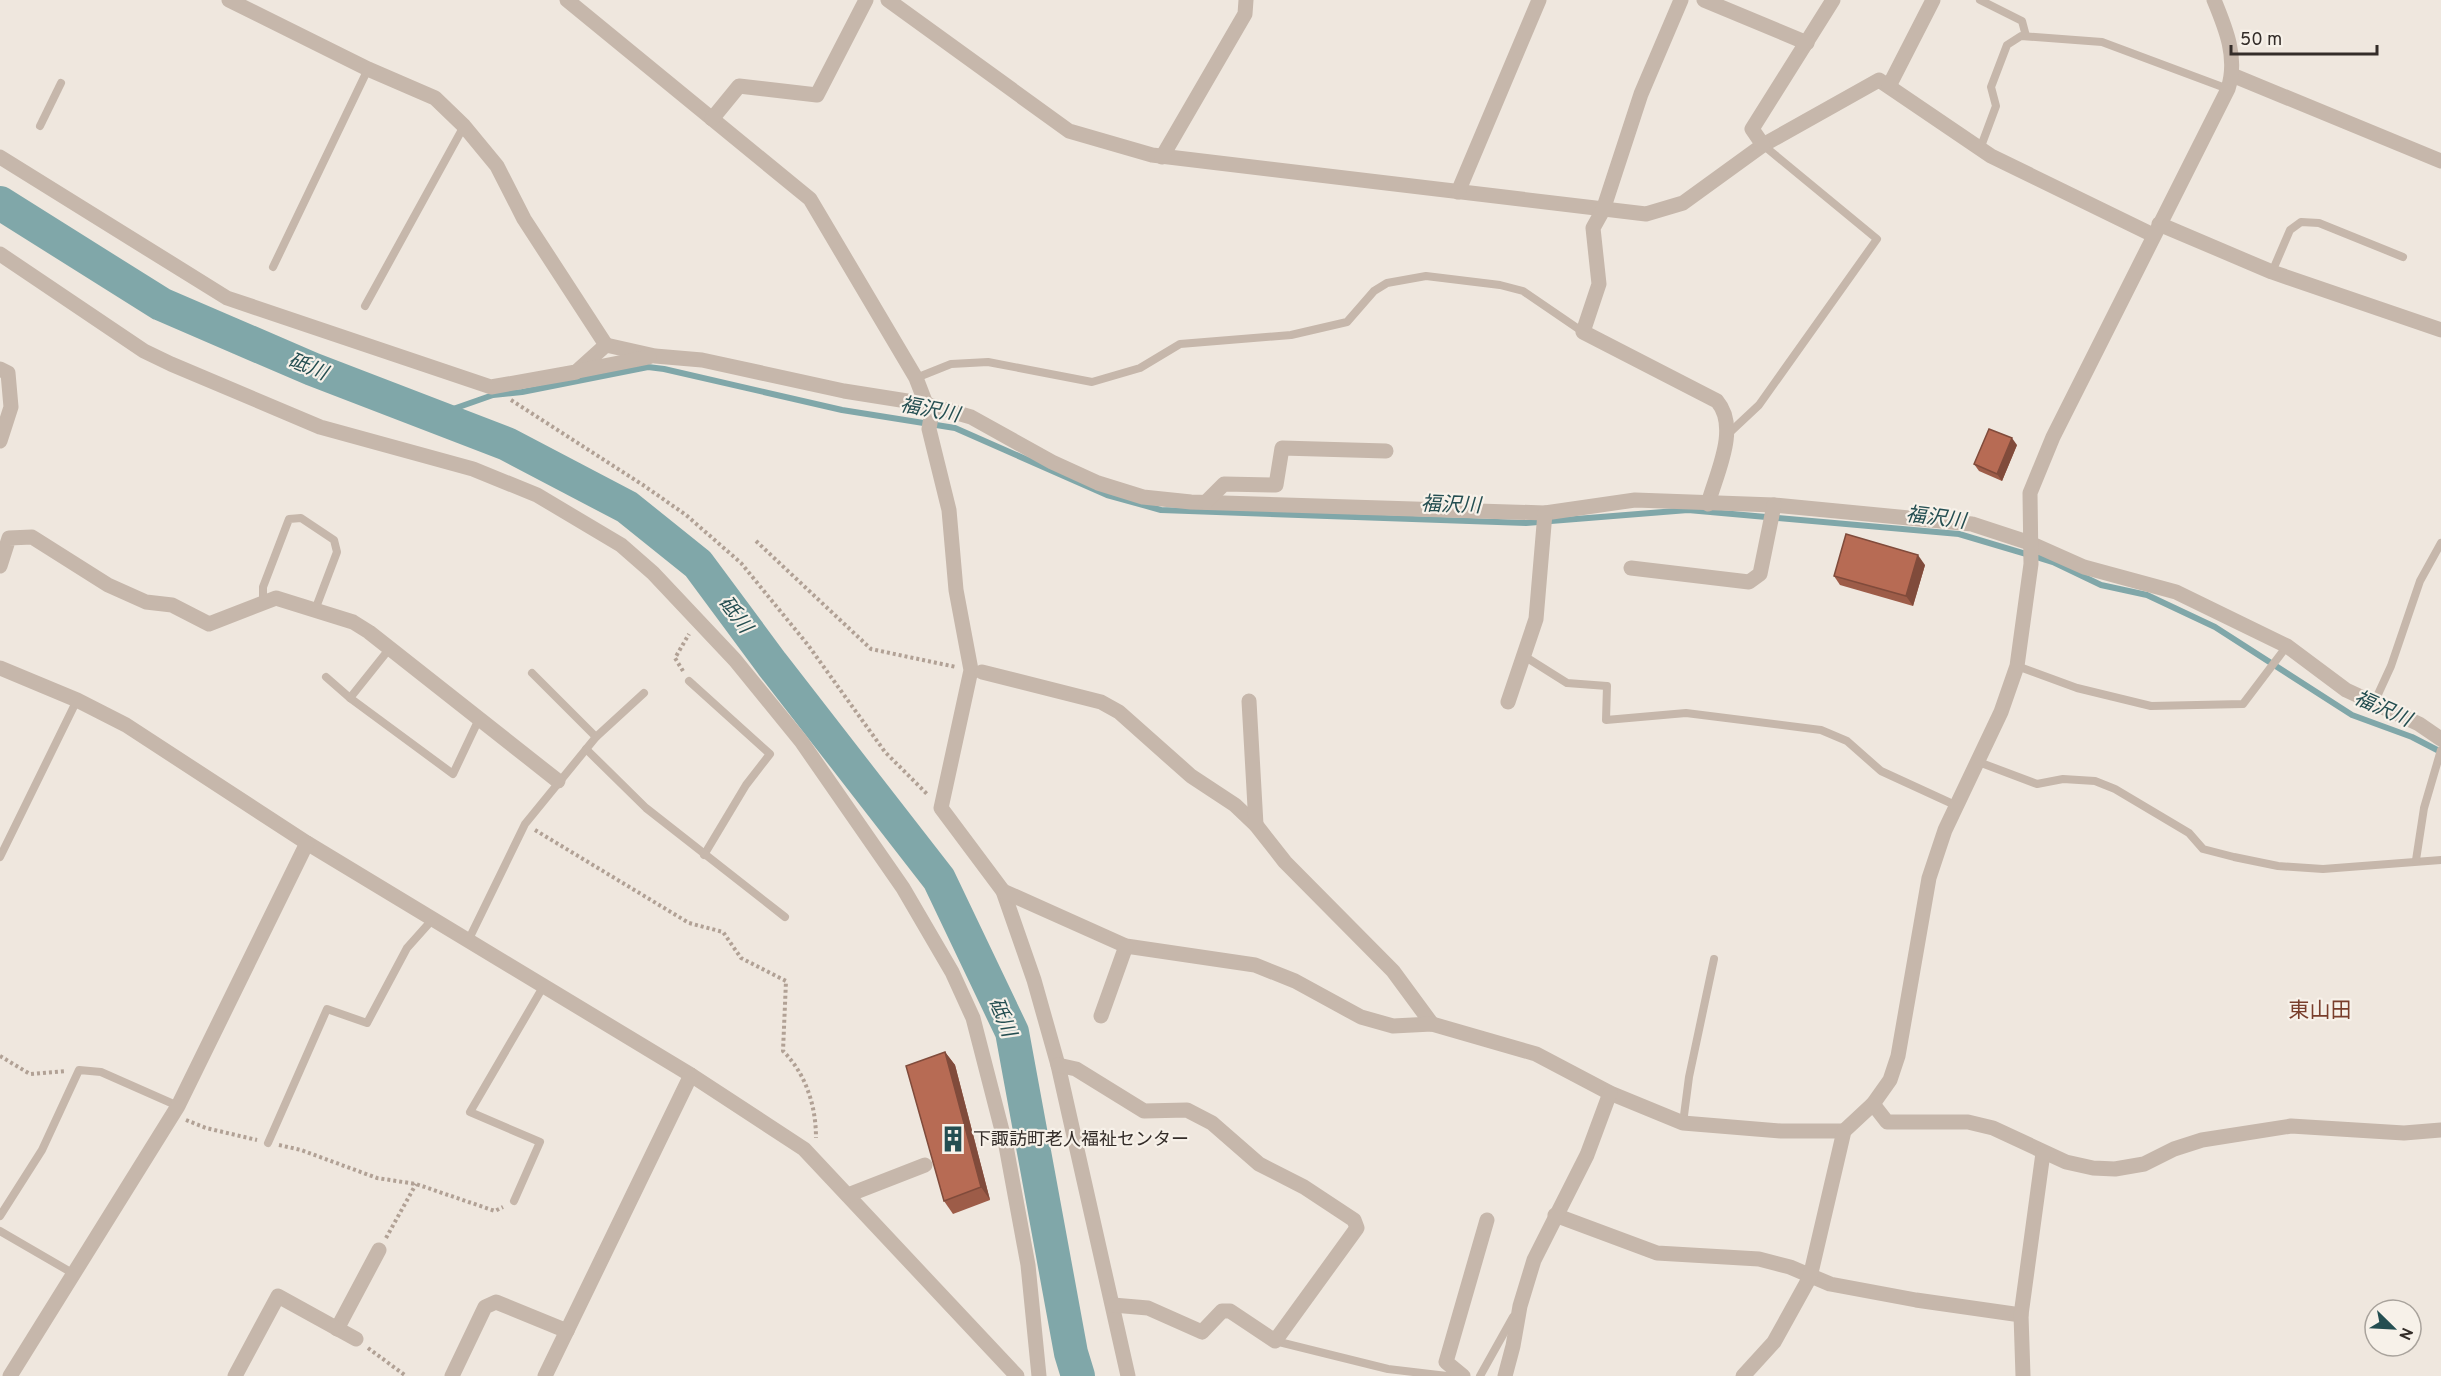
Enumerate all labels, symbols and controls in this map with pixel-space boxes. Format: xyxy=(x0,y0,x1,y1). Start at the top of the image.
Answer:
scale bar xyxy=(2231,18,2376,56)
text: 50 m xyxy=(2240,29,2282,52)
water label: 砥川 xyxy=(284,348,333,388)
water label: 福沢川 xyxy=(898,392,964,430)
water label: 福沢川 xyxy=(1420,492,1483,520)
water label: 福沢川 xyxy=(1904,502,1969,536)
water label: 砥川 xyxy=(712,591,758,641)
water label: 福沢川 xyxy=(2349,686,2417,735)
water label: 砥川 xyxy=(982,994,1021,1043)
district label: 東山田 xyxy=(2289,998,2352,1025)
building icon: 下諏訪町老人福祉センター xyxy=(938,1124,968,1154)
place label: 下諏訪町老人福祉センター xyxy=(973,1129,1189,1152)
north arrow xyxy=(2363,1298,2423,1358)
text: N xyxy=(2393,1324,2416,1343)

